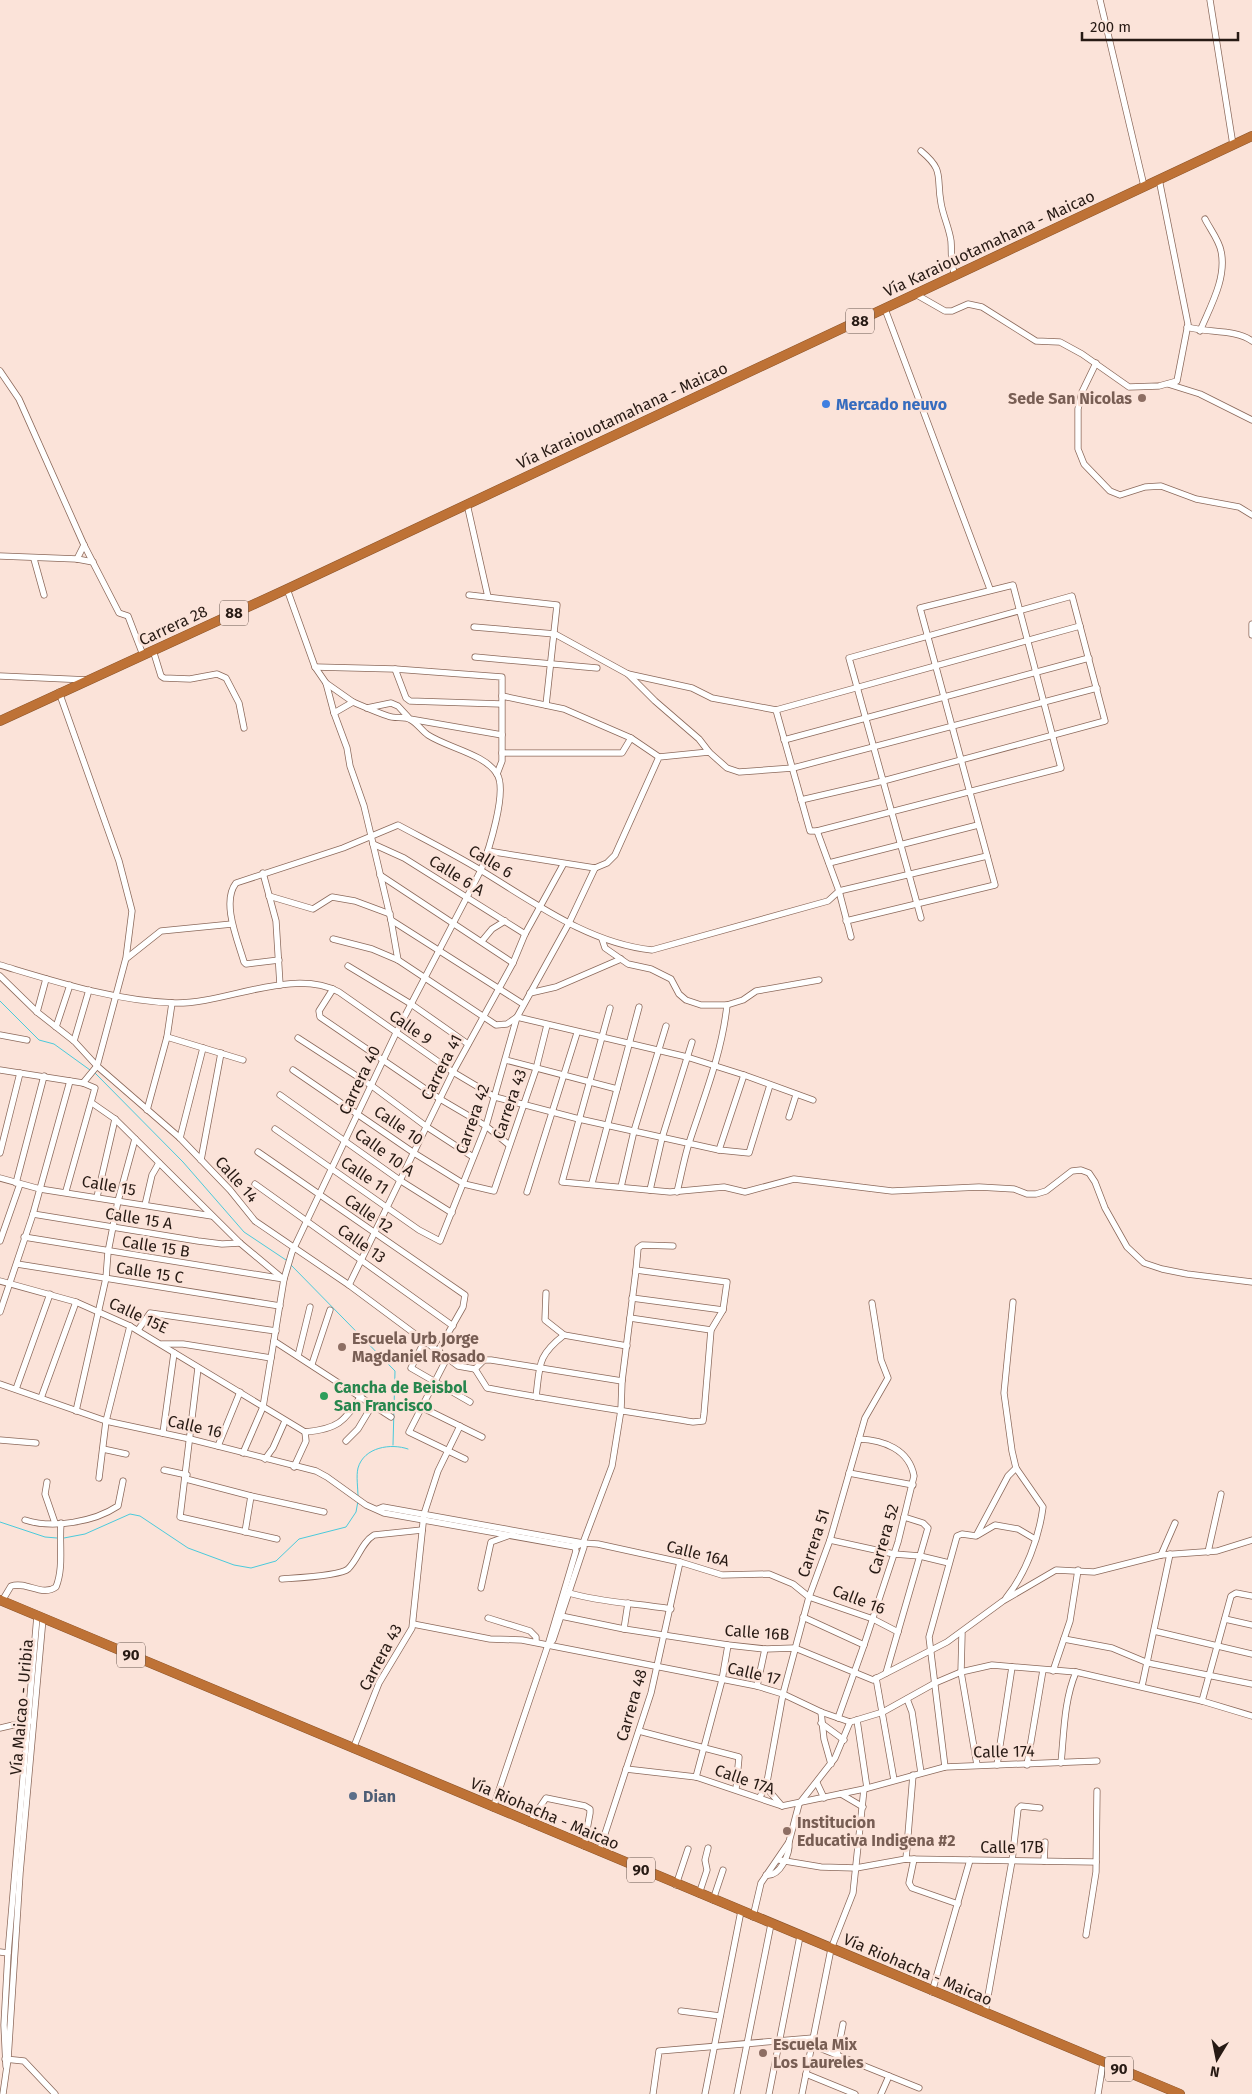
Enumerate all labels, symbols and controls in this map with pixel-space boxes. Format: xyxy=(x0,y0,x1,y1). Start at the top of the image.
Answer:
scale bar xyxy=(1082,10,1238,42)
text: 200 m xyxy=(1090,18,1131,36)
street label: Vía Karaiouotamahana - Maicao xyxy=(881,186,1098,301)
road number: 88 xyxy=(846,308,874,334)
street label: Vía Karaiouotamahana - Maicao xyxy=(514,358,731,473)
place label: Sede San Nicolas xyxy=(1008,389,1132,408)
marker: Sede San Nicolas xyxy=(1136,392,1148,404)
place label: Mercado neuvo xyxy=(836,395,947,414)
marker: Mercado neuvo xyxy=(820,398,832,410)
road number: 88 xyxy=(220,600,248,626)
street label: Carrera 28 xyxy=(136,601,211,650)
street label: Calle 6 xyxy=(465,841,516,882)
street label: Calle 6 A xyxy=(426,851,489,900)
street label: Calle 9 xyxy=(386,1006,436,1049)
street label: Carrera 41 xyxy=(417,1031,466,1103)
street label: Carrera 40 xyxy=(335,1043,384,1118)
street label: Carrera 43 xyxy=(489,1067,530,1142)
street label: Carrera 42 xyxy=(452,1082,493,1157)
street label: Calle 10 xyxy=(371,1102,427,1149)
street label: Calle 10 A xyxy=(351,1124,419,1181)
street label: Calle 14 xyxy=(211,1153,262,1207)
street label: Calle 11 xyxy=(337,1153,392,1198)
street label: Calle 15 xyxy=(80,1171,137,1200)
street label: Calle 12 xyxy=(341,1190,397,1237)
street label: Calle 15 A xyxy=(104,1204,175,1233)
street label: Calle 13 xyxy=(334,1220,390,1267)
street label: Calle 15 B xyxy=(121,1232,192,1261)
street label: Calle 15 C xyxy=(115,1258,185,1287)
street label: Calle 15E xyxy=(106,1294,171,1337)
place label: Escuela Urb Jorge Magdaniel Rosado xyxy=(352,1329,485,1366)
marker: Escuela Urb Jorge Magdaniel Rosado xyxy=(336,1341,348,1353)
place label: Cancha de Beisbol San Francisco xyxy=(334,1378,468,1415)
marker: Cancha de Beisbol San Francisco xyxy=(318,1390,330,1402)
street label: Calle 16 xyxy=(166,1411,224,1442)
street label: Carrera 52 xyxy=(864,1502,903,1577)
street label: Carrera 51 xyxy=(794,1507,833,1580)
street label: Calle 16A xyxy=(664,1536,732,1571)
street label: Calle 16 xyxy=(830,1581,888,1618)
street label: Carrera 43 xyxy=(355,1621,406,1694)
street label: Calle 16B xyxy=(724,1621,790,1644)
street label: Vía Maicao - Uribia xyxy=(6,1638,37,1776)
road number: 90 xyxy=(117,1642,145,1668)
street label: Calle 17 xyxy=(726,1658,782,1689)
street label: Carrera 48 xyxy=(612,1667,651,1743)
street label: Calle 174 xyxy=(973,1741,1035,1762)
street label: Calle 17A xyxy=(712,1760,778,1799)
street label: Vía Riohacha - Maicao xyxy=(467,1773,622,1853)
place label: Dian xyxy=(363,1787,396,1806)
marker: Dian xyxy=(347,1790,359,1802)
place label: Institucion Educativa Indigena #2 xyxy=(797,1813,955,1850)
marker: Institucion Educativa Indigena #2 xyxy=(781,1825,793,1837)
street label: Calle 17B xyxy=(980,1838,1044,1857)
road number: 90 xyxy=(627,1858,655,1882)
street label: Vía Riohacha - Maicao xyxy=(840,1929,995,2009)
north arrow xyxy=(1192,2034,1242,2084)
place label: Escuela Mix Los Laureles xyxy=(773,2035,864,2072)
marker: Escuela Mix Los Laureles xyxy=(757,2047,769,2059)
road number: 90 xyxy=(1105,2056,1133,2082)
text: N xyxy=(1209,2062,1221,2080)

